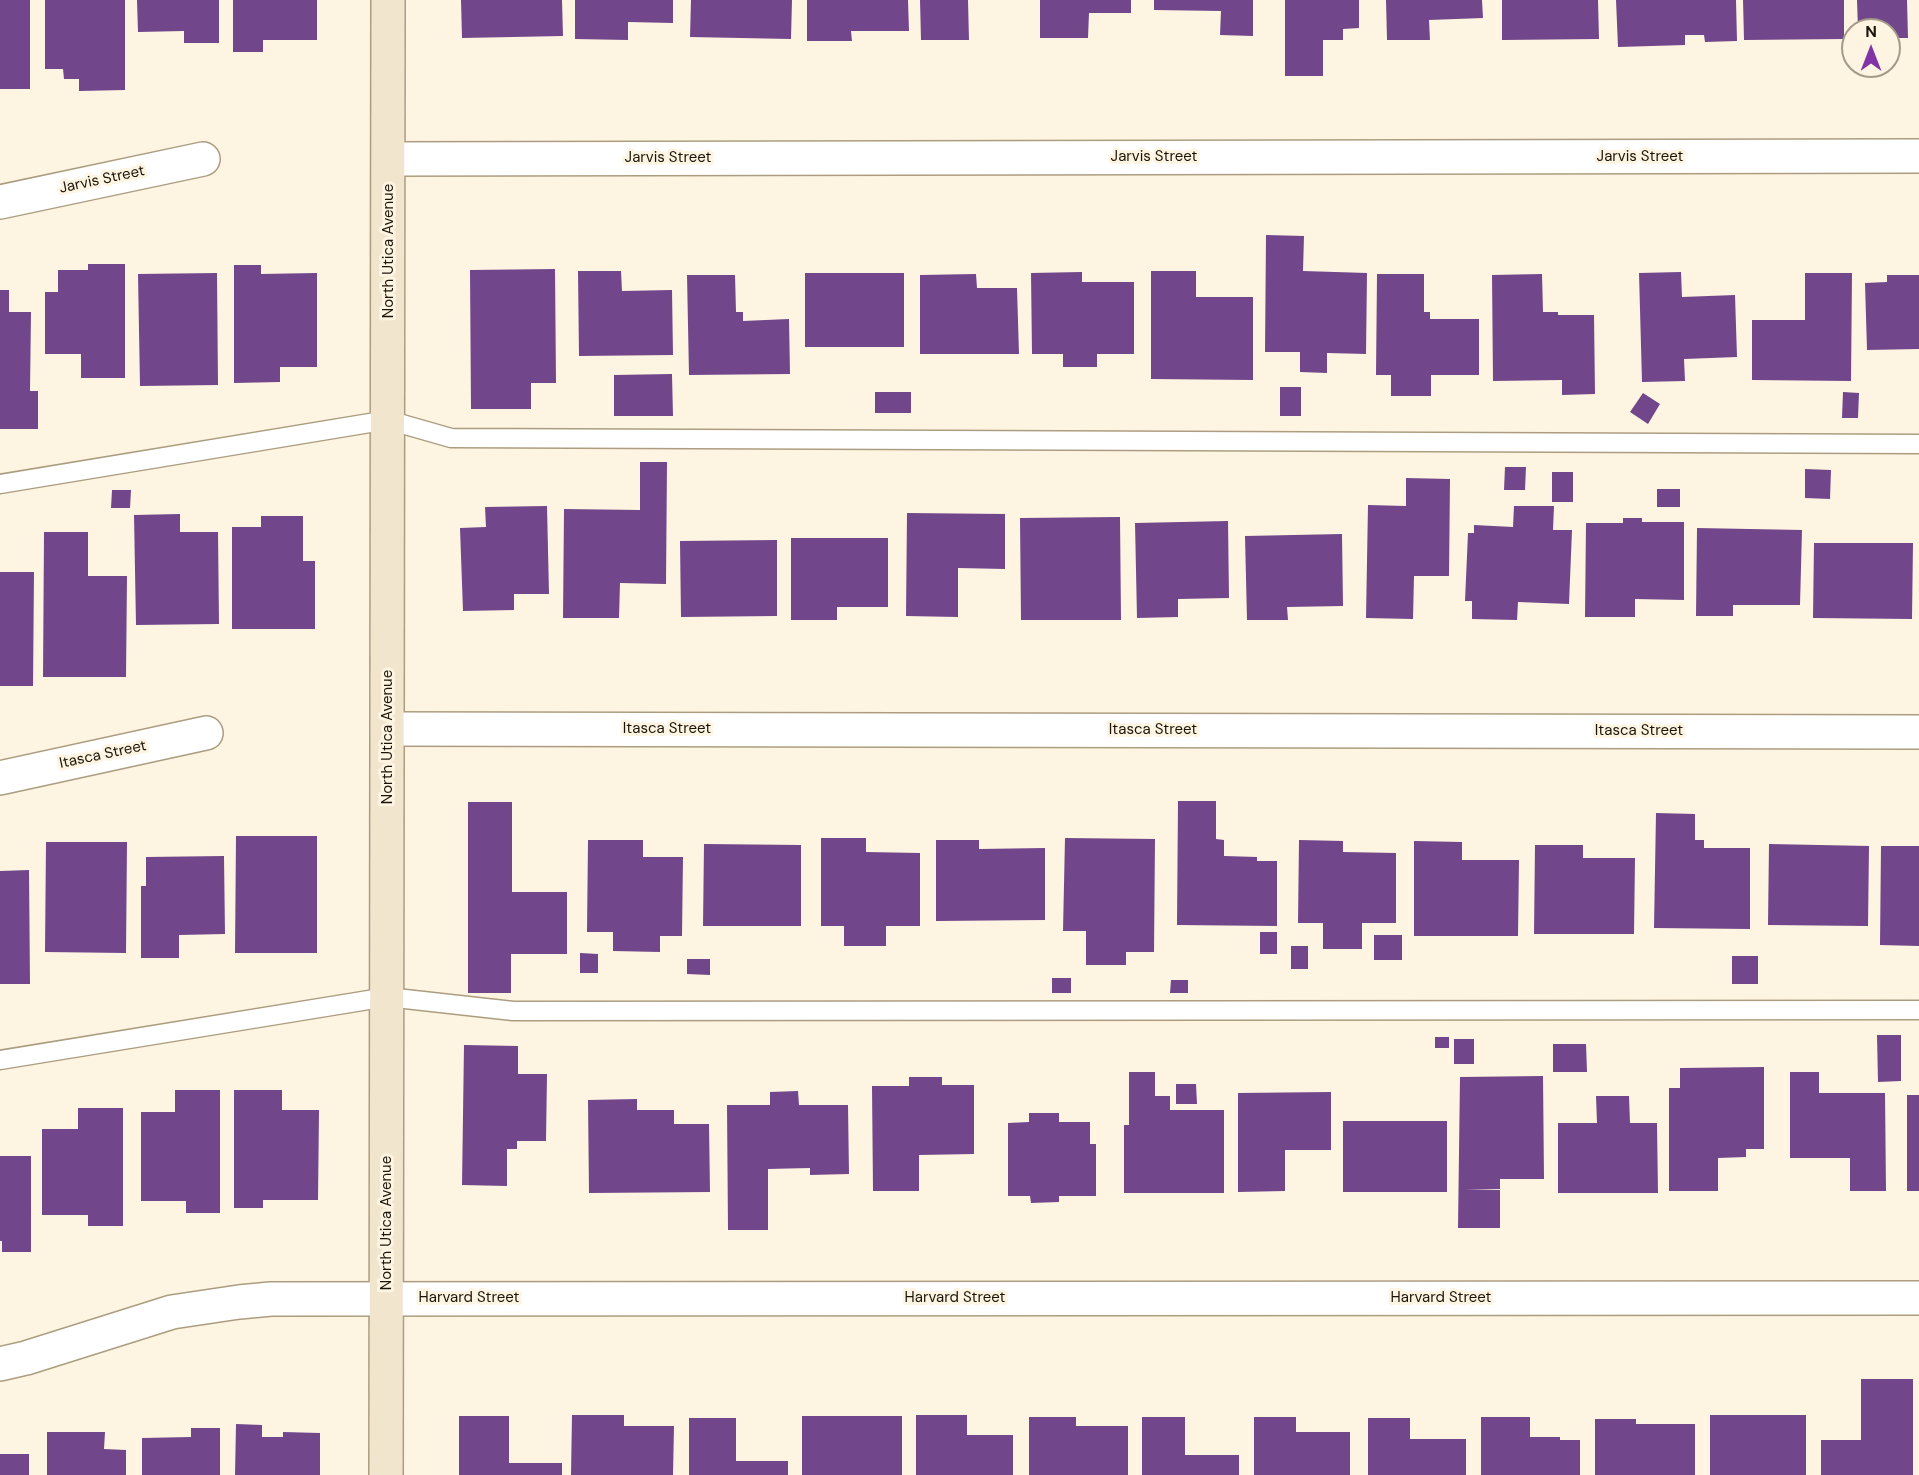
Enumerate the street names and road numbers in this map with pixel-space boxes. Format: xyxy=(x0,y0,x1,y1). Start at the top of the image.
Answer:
street label: Jarvis Street xyxy=(1111,148,1197,166)
street label: Jarvis Street xyxy=(1597,148,1683,166)
street label: Jarvis Street xyxy=(625,149,711,167)
street label: Jarvis Street xyxy=(58,162,146,198)
street label: North Utica Avenue xyxy=(380,184,398,318)
street label: North Utica Avenue xyxy=(379,670,397,804)
street label: Itasca Street xyxy=(623,720,711,738)
street label: Itasca Street xyxy=(1109,721,1197,739)
street label: Itasca Street xyxy=(1595,722,1683,740)
street label: Itasca Street xyxy=(58,737,148,773)
street label: North Utica Avenue xyxy=(378,1156,396,1290)
street label: Harvard Street xyxy=(419,1289,519,1307)
street label: Harvard Street xyxy=(905,1289,1005,1307)
street label: Harvard Street xyxy=(1391,1289,1491,1307)

